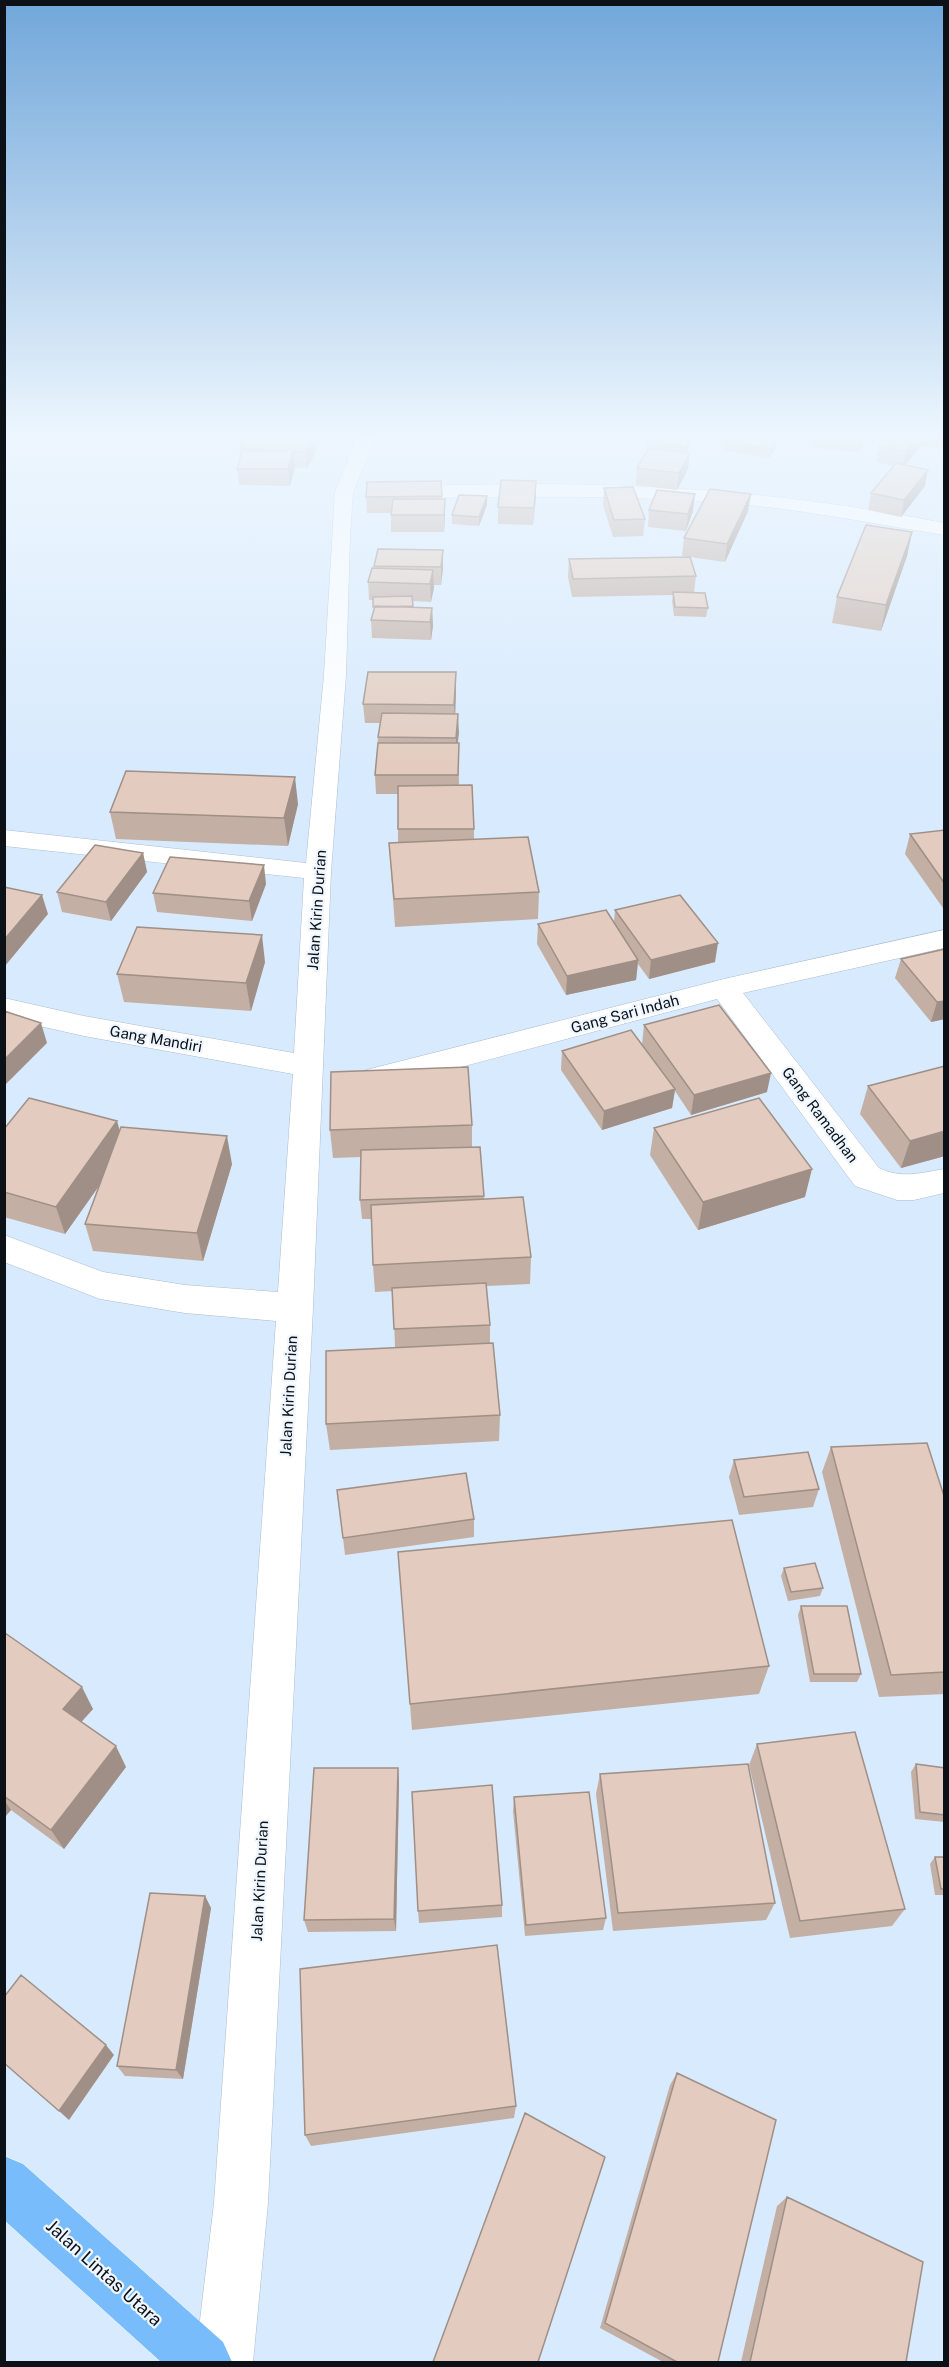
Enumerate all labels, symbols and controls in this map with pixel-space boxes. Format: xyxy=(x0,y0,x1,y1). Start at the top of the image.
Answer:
street label: Jalan Kirin Durian xyxy=(304,849,329,971)
street label: Gang Sari Indah xyxy=(569,991,681,1036)
street label: Gang Mandiri xyxy=(109,1022,204,1055)
street label: Gang Ramadhan xyxy=(779,1064,862,1166)
street label: Jalan Kirin Durian xyxy=(277,1335,300,1457)
street label: Jalan Kirin Durian xyxy=(248,1820,271,1942)
street label: Jalan Lintas Utara xyxy=(42,2215,167,2330)

